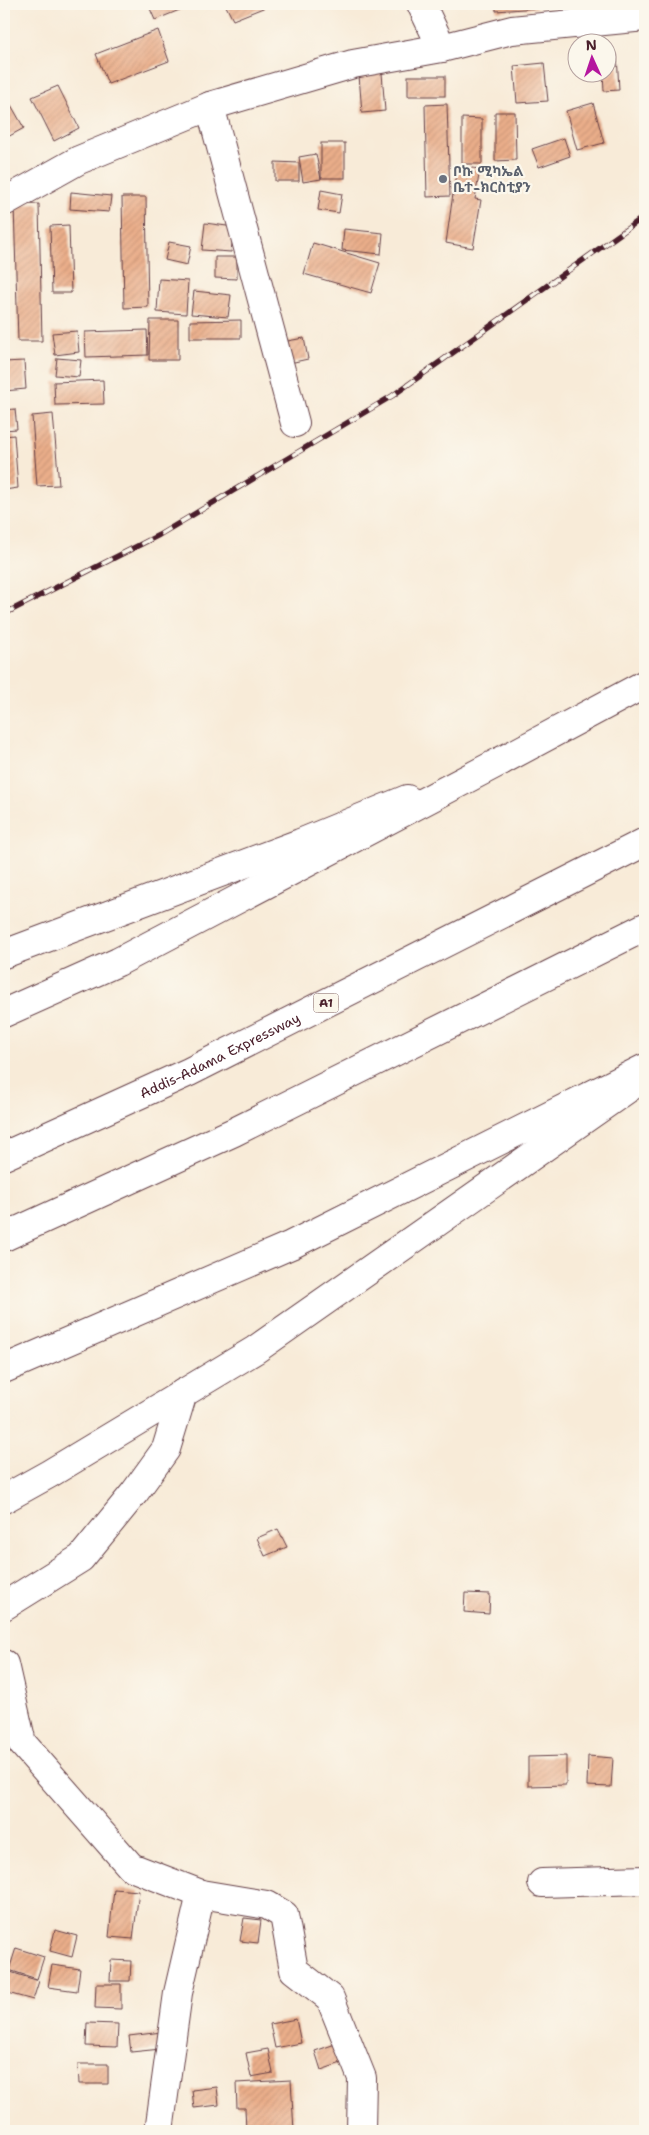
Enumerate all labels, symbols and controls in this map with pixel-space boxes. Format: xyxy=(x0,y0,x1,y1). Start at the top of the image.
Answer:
north arrow xyxy=(566,32,616,82)
text: N xyxy=(585,36,597,54)
place label: ቦኩ ሚካኤል ቤተ-ክርስቲያን xyxy=(453,162,531,196)
marker: ቦኩ ሚካኤል ቤተ-ክርስቲያን xyxy=(437,173,449,185)
road number: A1 xyxy=(314,994,338,1012)
street label: Addis-Adama Expressway xyxy=(137,1009,303,1102)

